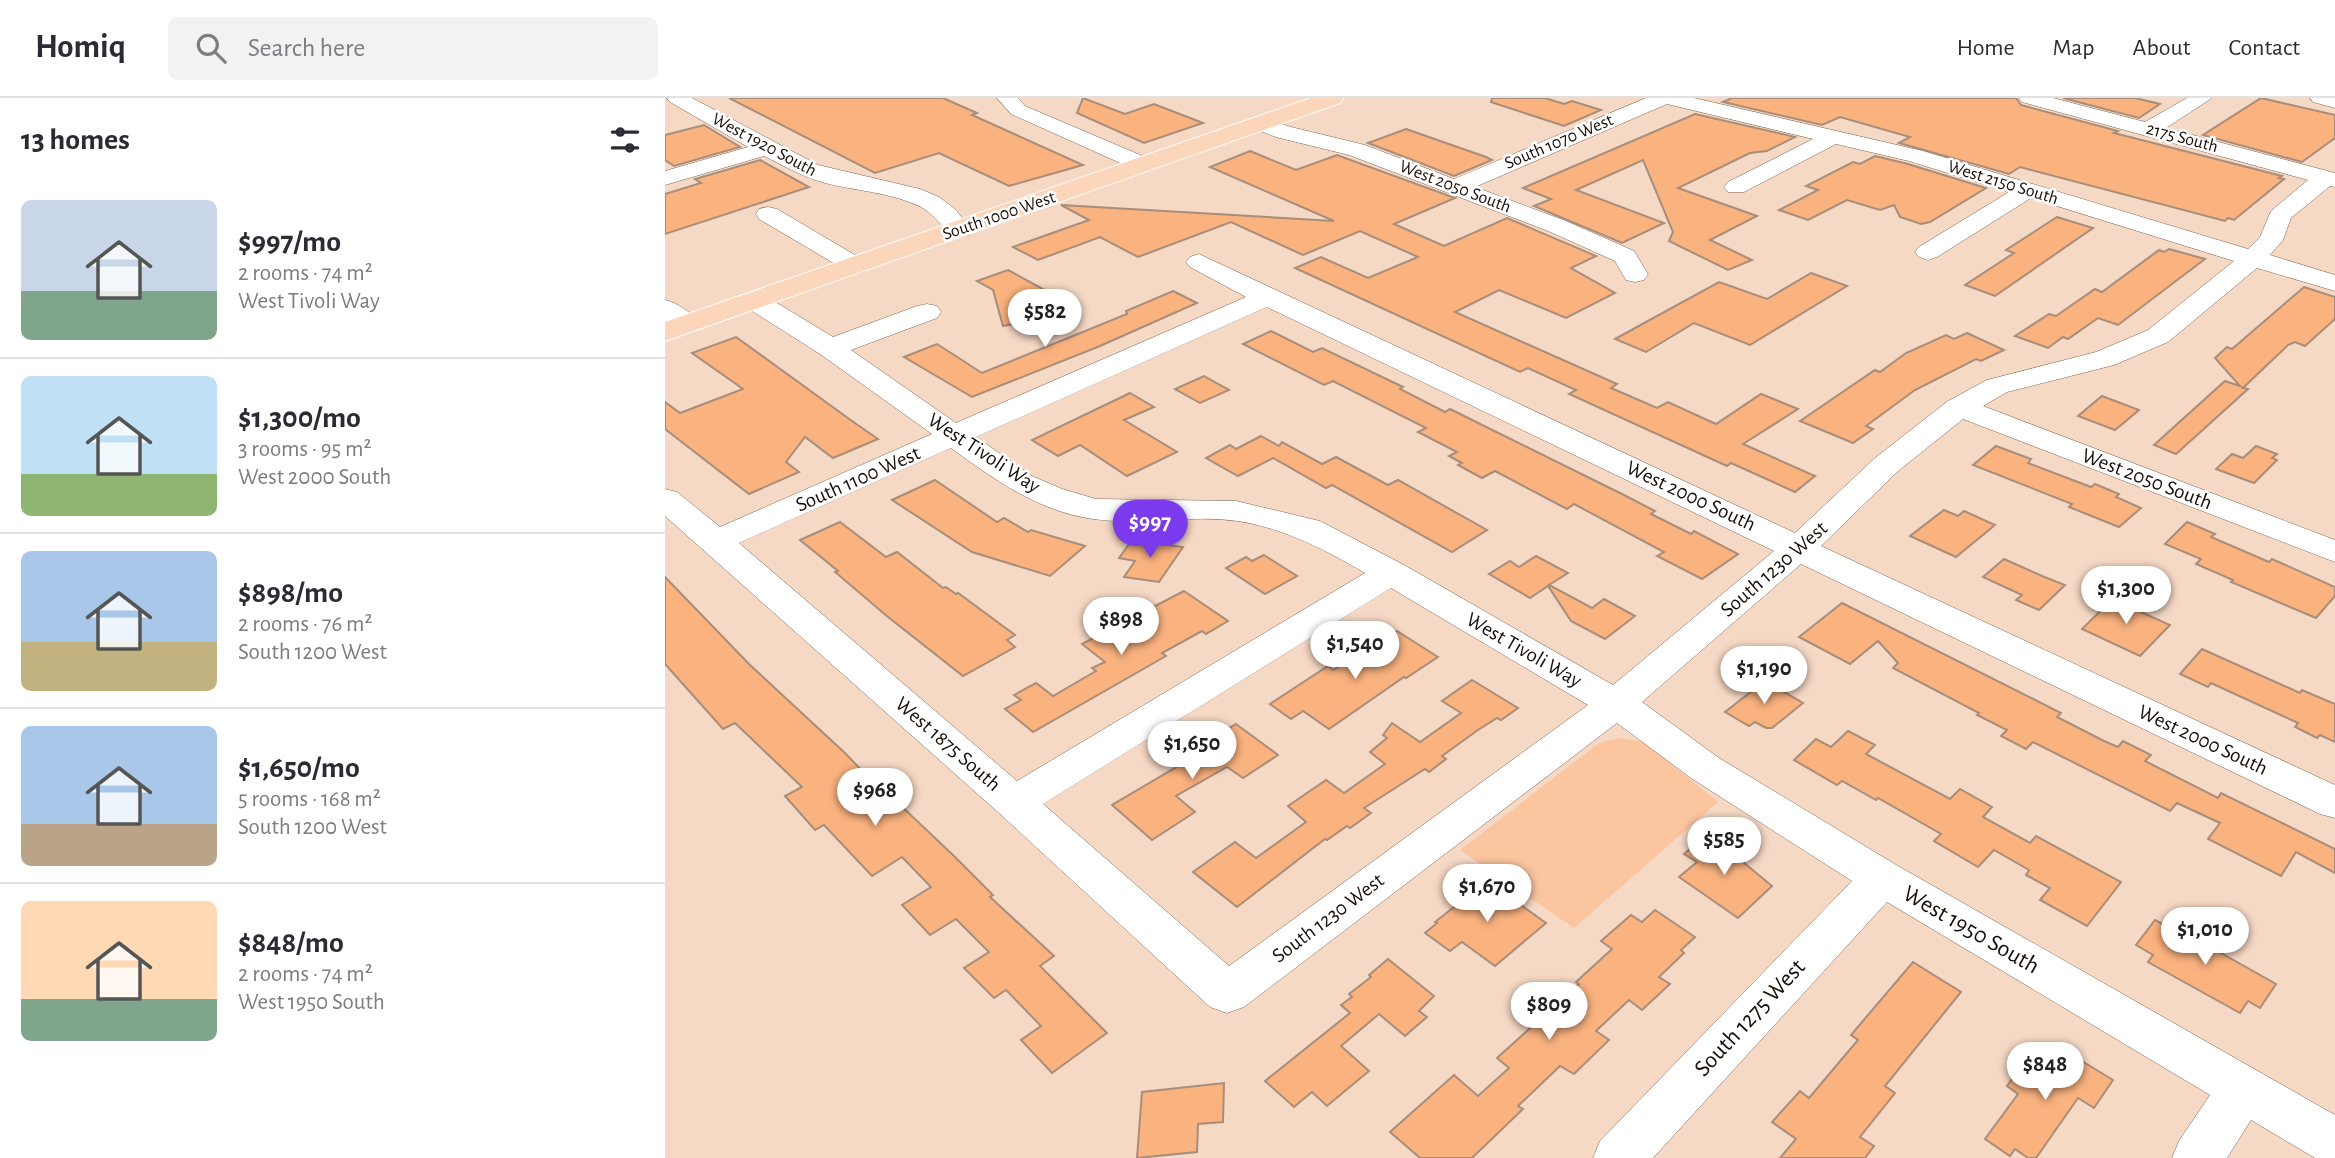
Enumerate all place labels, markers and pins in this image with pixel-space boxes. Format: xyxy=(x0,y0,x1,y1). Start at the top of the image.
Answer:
pin: $582 xyxy=(1004,289,1086,349)
pin: $997 xyxy=(1109,500,1191,560)
pin: $1,300 xyxy=(2069,566,2183,626)
pin: $898 xyxy=(1080,598,1162,657)
pin: $1,540 xyxy=(1298,622,1412,681)
pin: $1,190 xyxy=(1707,646,1821,706)
pin: $1,650 xyxy=(1135,722,1249,781)
pin: $968 xyxy=(834,768,916,828)
pin: $585 xyxy=(1683,818,1765,877)
pin: $1,670 xyxy=(1430,864,1544,924)
pin: $1,010 xyxy=(2148,908,2262,967)
pin: $809 xyxy=(1508,982,1590,1042)
pin: $848 xyxy=(2004,1042,2086,1102)

